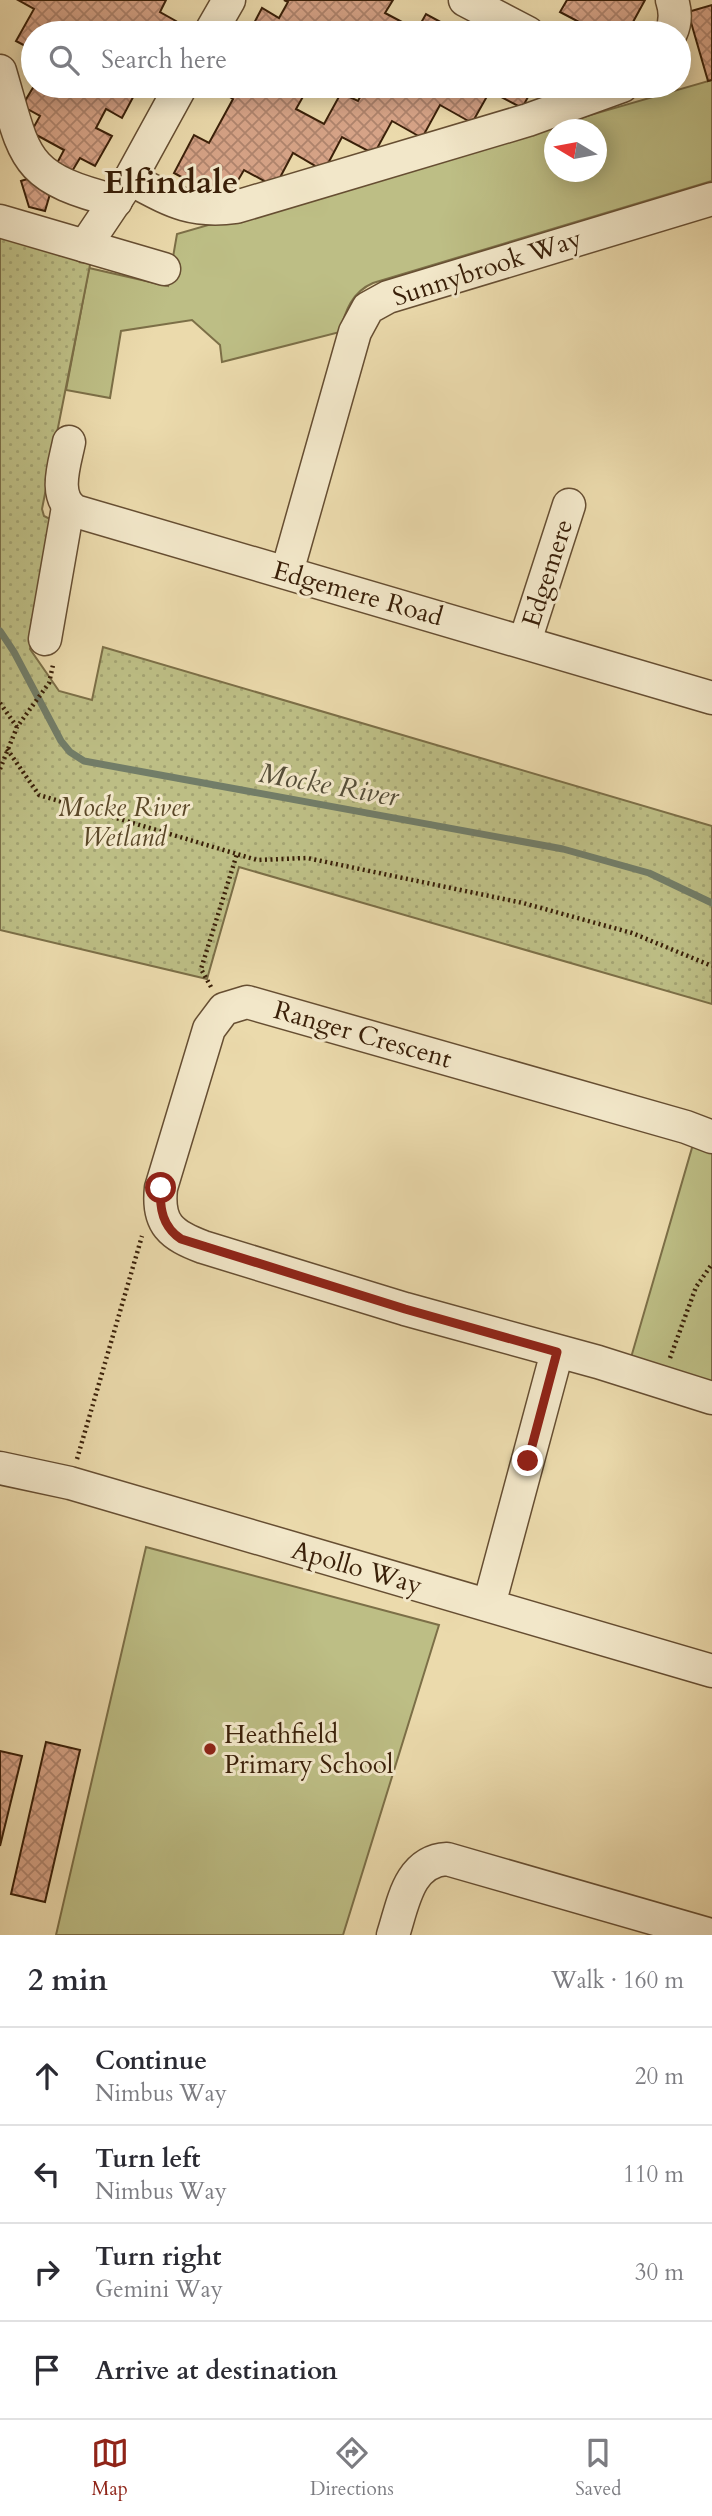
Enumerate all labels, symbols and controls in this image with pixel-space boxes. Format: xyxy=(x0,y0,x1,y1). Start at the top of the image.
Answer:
search box xyxy=(21,21,691,98)
icon: search xyxy=(45,41,83,79)
text: Search here xyxy=(101,42,227,77)
north arrow xyxy=(544,119,607,182)
district label: Elfindale xyxy=(104,160,238,205)
street label: Sunnybrook Way xyxy=(388,220,586,315)
street label: Edgemere xyxy=(514,515,581,632)
street label: Edgemere Road xyxy=(269,552,447,635)
water label: Mocke River xyxy=(256,754,402,816)
park label: Mocke River Wetland xyxy=(59,790,191,855)
street label: Ranger Crescent xyxy=(270,992,456,1077)
route start xyxy=(145,1172,176,1203)
route end xyxy=(512,1445,543,1476)
street label: Apollo Way xyxy=(287,1532,427,1603)
place label: Heathfield Primary School xyxy=(224,1717,394,1782)
marker: Heathfield Primary School xyxy=(202,1741,218,1757)
text: 2 min xyxy=(28,1960,108,2001)
text: Walk · 160 m xyxy=(551,1965,684,1996)
text: Continue xyxy=(95,2043,207,2078)
icon: ahead xyxy=(28,2057,66,2095)
text: 20 m xyxy=(635,2061,684,2092)
text: Nimbus Way xyxy=(95,2078,227,2109)
text: Turn left xyxy=(95,2141,200,2176)
icon: left xyxy=(28,2155,66,2193)
text: 110 m xyxy=(623,2159,684,2190)
text: Nimbus Way xyxy=(95,2176,227,2207)
text: Turn right xyxy=(95,2239,222,2274)
icon: right xyxy=(28,2253,66,2291)
text: 30 m xyxy=(635,2257,684,2288)
text: Gemini Way xyxy=(95,2274,223,2305)
icon: arrive xyxy=(28,2351,66,2389)
text: Arrive at destination xyxy=(95,2353,338,2388)
tab: Map xyxy=(91,2434,129,2502)
tab: Directions xyxy=(310,2434,394,2502)
tab: Saved xyxy=(575,2434,621,2502)

